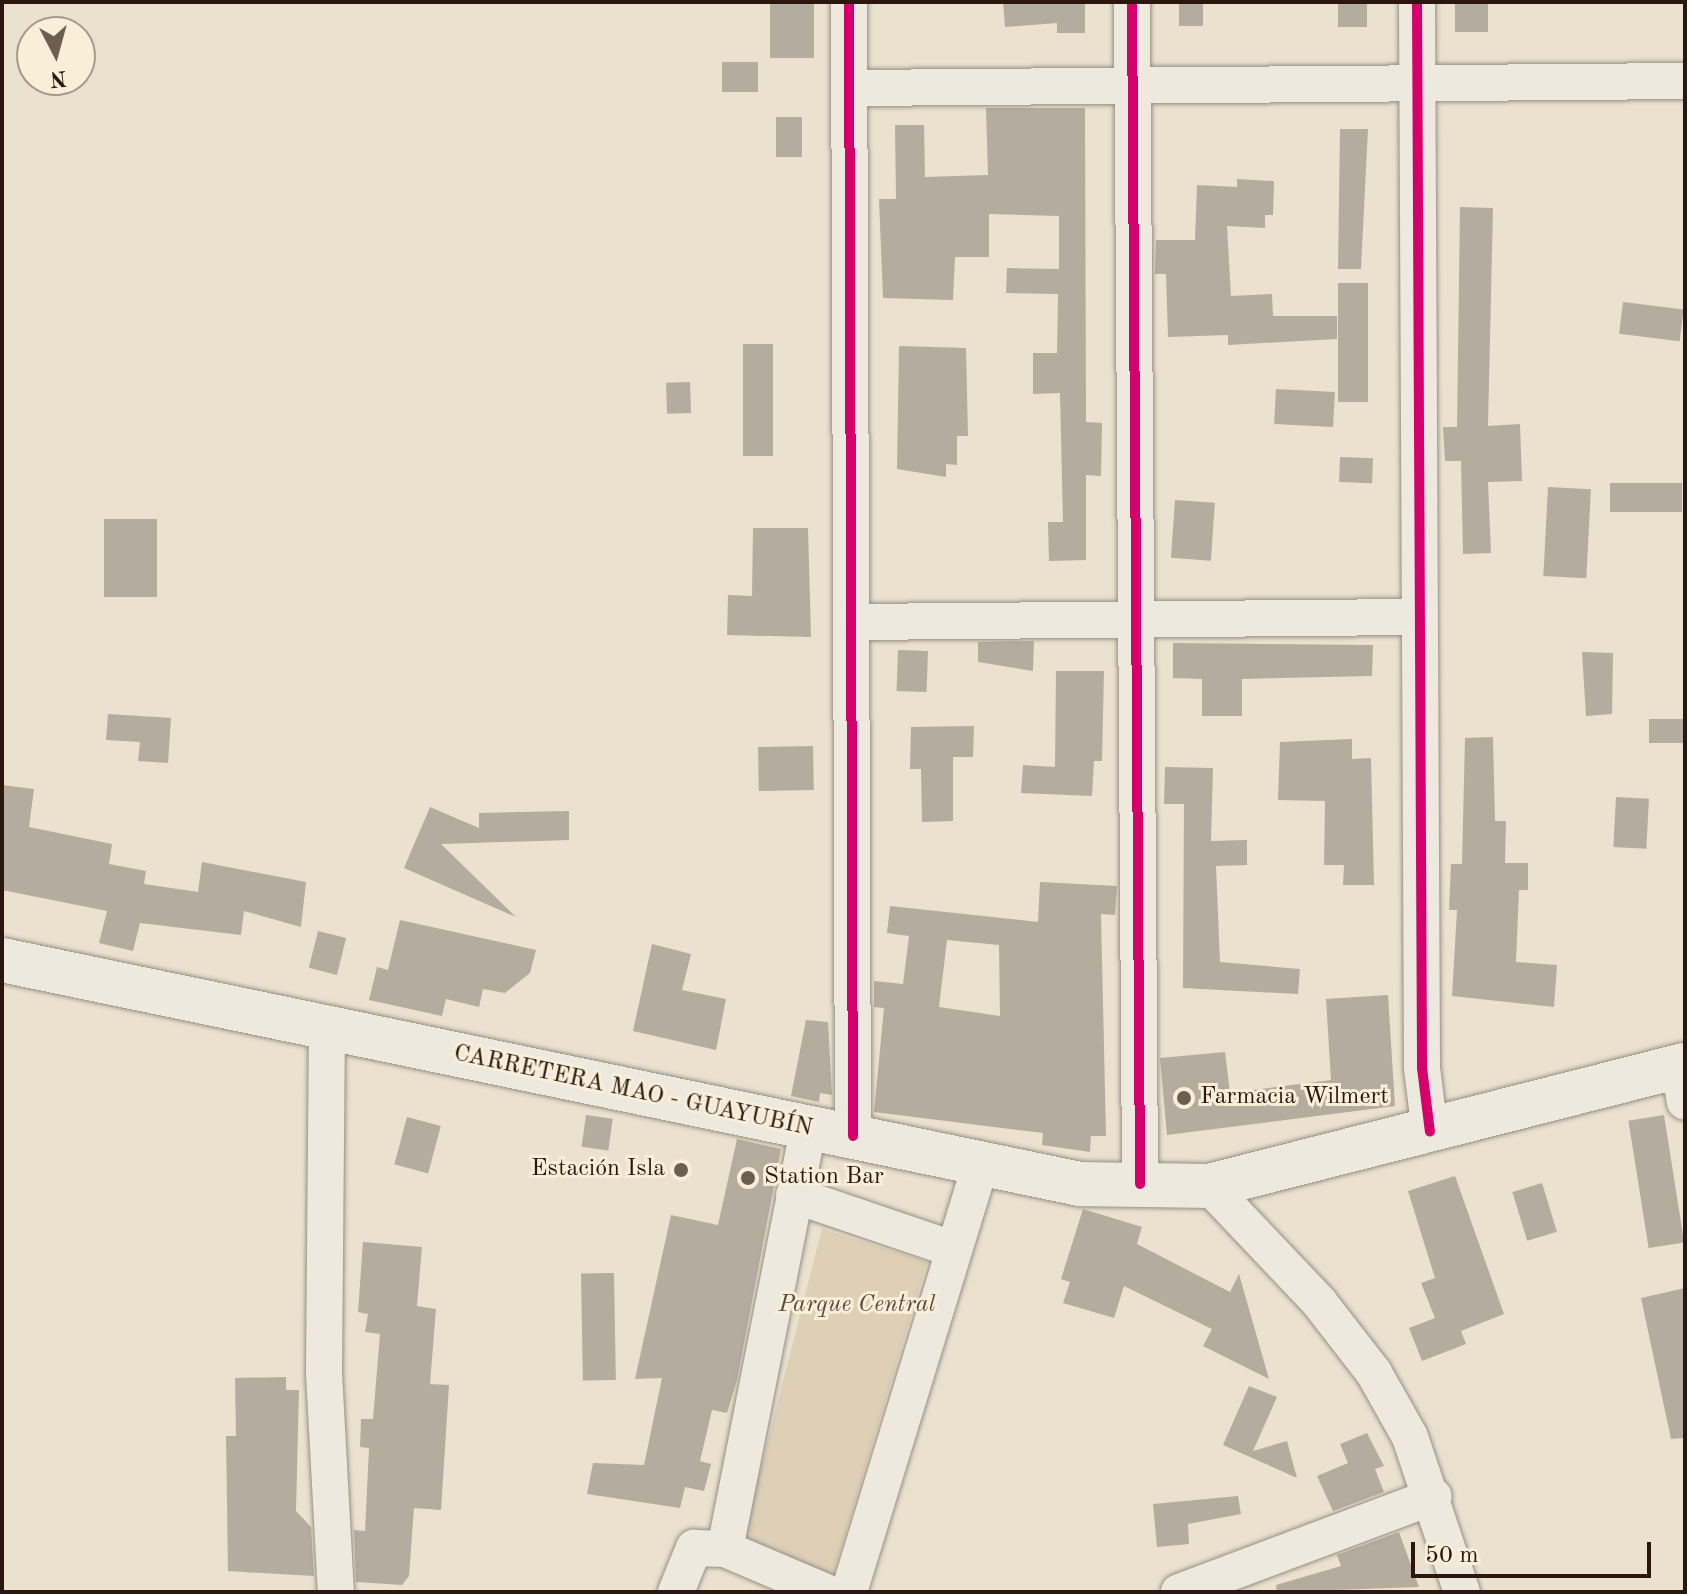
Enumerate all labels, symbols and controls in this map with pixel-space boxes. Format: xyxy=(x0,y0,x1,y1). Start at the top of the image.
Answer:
north arrow xyxy=(16,16,96,96)
text: N xyxy=(49,66,68,90)
street label: CARRETERA MAO - GUAYUBÍN xyxy=(451,1040,815,1144)
place label: Farmacia Wilmert xyxy=(1200,1084,1389,1112)
marker: Farmacia Wilmert xyxy=(1175,1089,1193,1107)
place label: Estación Isla xyxy=(531,1156,665,1184)
marker: Estación Isla xyxy=(672,1161,690,1179)
place label: Station Bar xyxy=(764,1164,884,1192)
marker: Station Bar xyxy=(739,1169,757,1187)
park label: Parque Central xyxy=(778,1292,936,1320)
scale bar xyxy=(1415,1526,1655,1576)
text: 50 m xyxy=(1425,1544,1479,1568)

